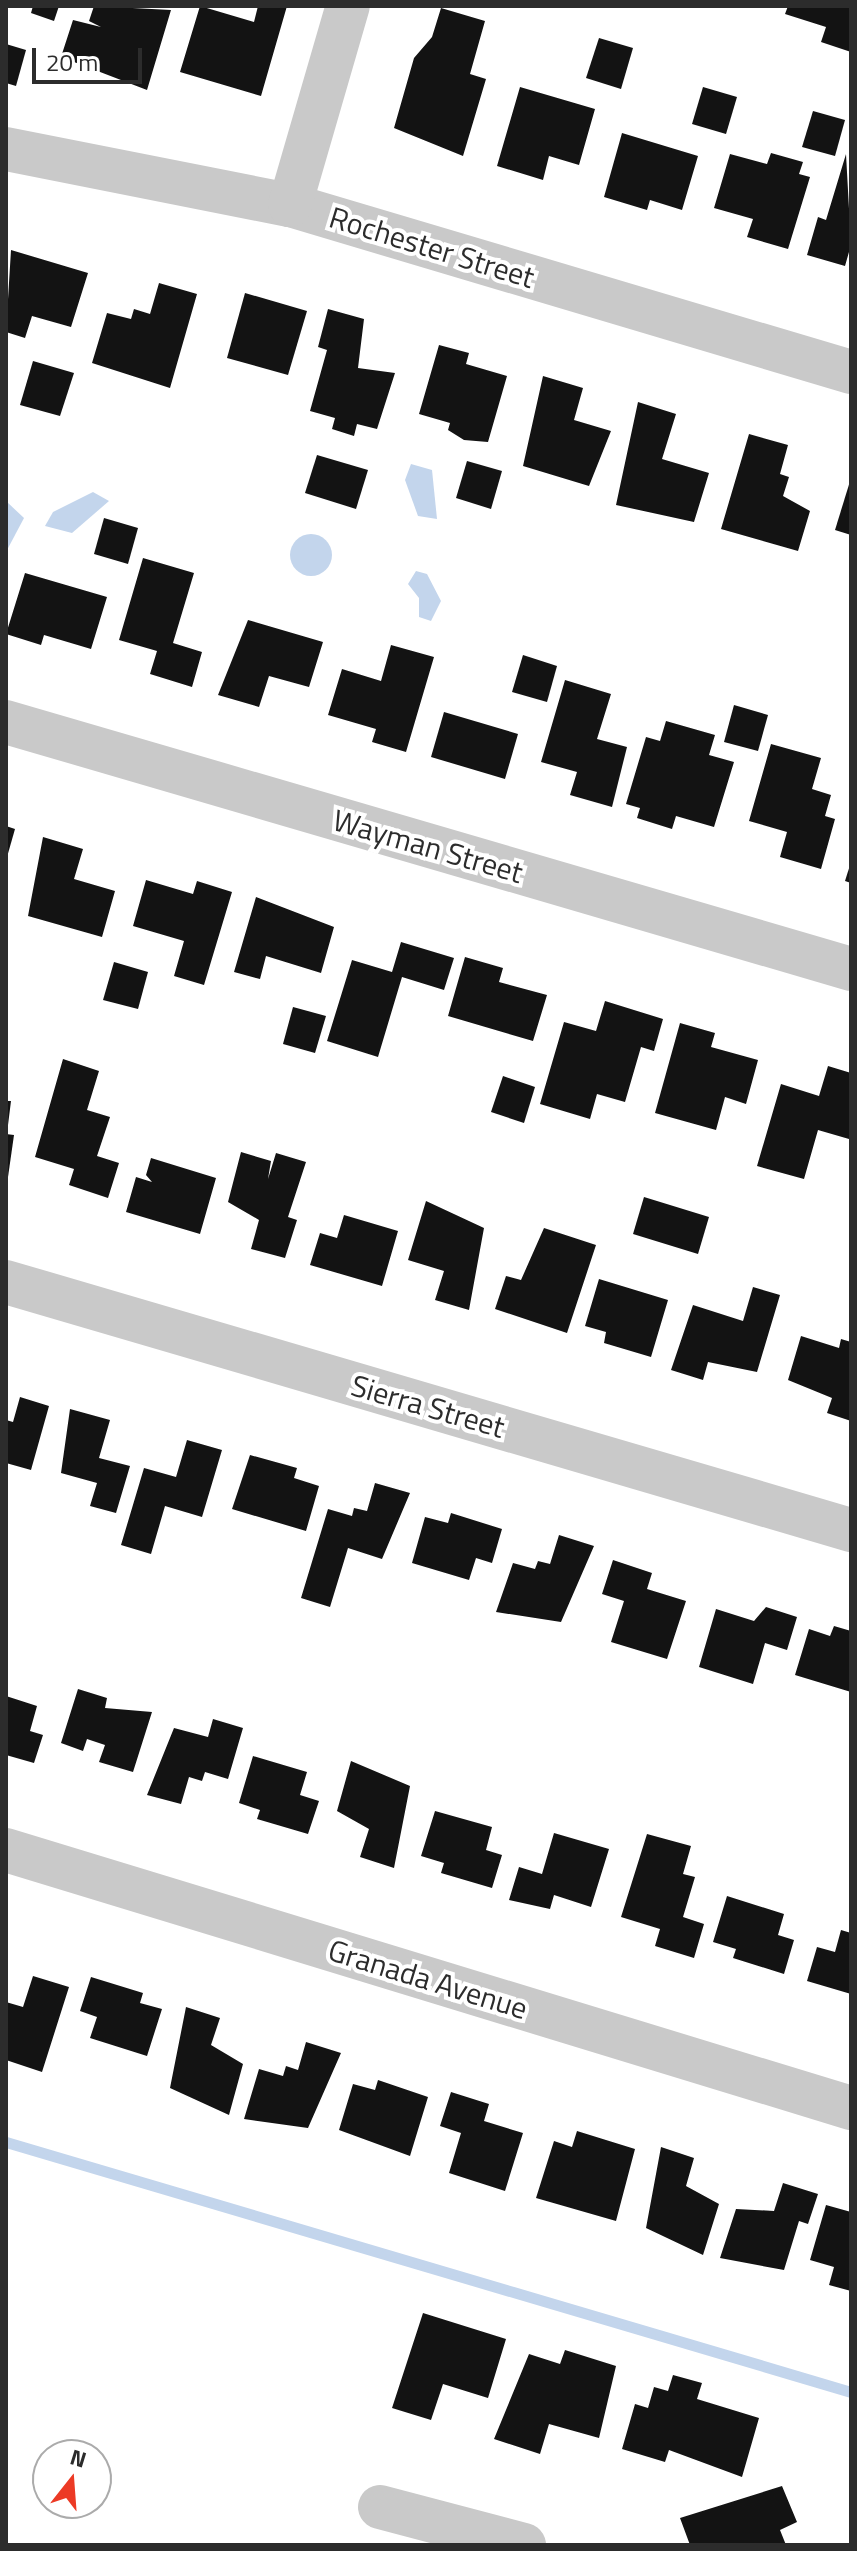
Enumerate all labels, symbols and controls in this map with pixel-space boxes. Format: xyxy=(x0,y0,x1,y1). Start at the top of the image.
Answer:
scale bar xyxy=(36,32,146,82)
text: 20 m xyxy=(46,44,98,80)
street label: Rochester Street xyxy=(325,199,539,295)
street label: Wayman Street xyxy=(329,802,527,890)
street label: Sierra Street xyxy=(347,1367,509,1445)
street label: Granada Avenue xyxy=(324,1932,532,2026)
north arrow xyxy=(32,2439,112,2519)
text: N xyxy=(66,2439,91,2476)

